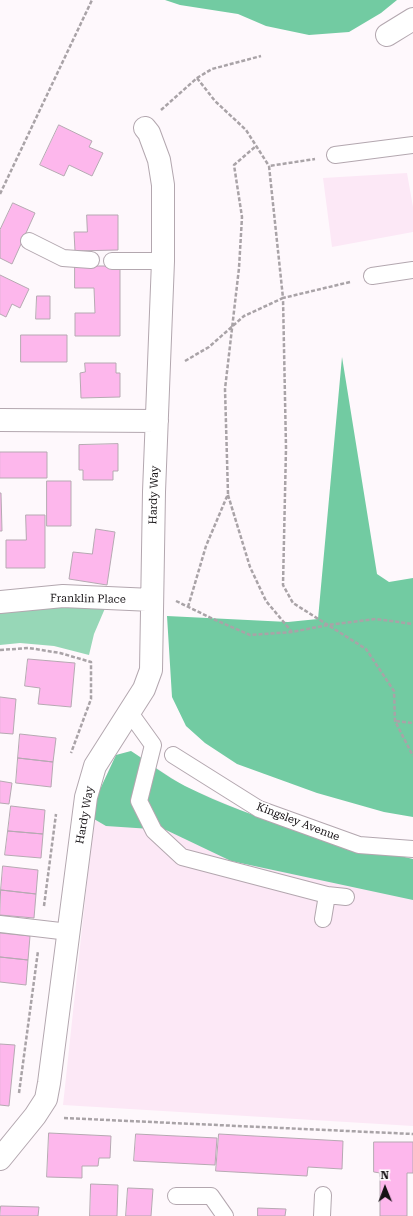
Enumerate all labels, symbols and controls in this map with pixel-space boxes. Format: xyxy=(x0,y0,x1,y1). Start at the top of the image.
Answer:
street label: Hardy Way xyxy=(146,465,162,525)
street label: Franklin Place xyxy=(50,592,126,606)
street label: Hardy Way xyxy=(73,785,97,845)
street label: Kingsley Avenue xyxy=(255,800,341,844)
north arrow xyxy=(365,1168,405,1208)
text: N xyxy=(380,1169,389,1182)

